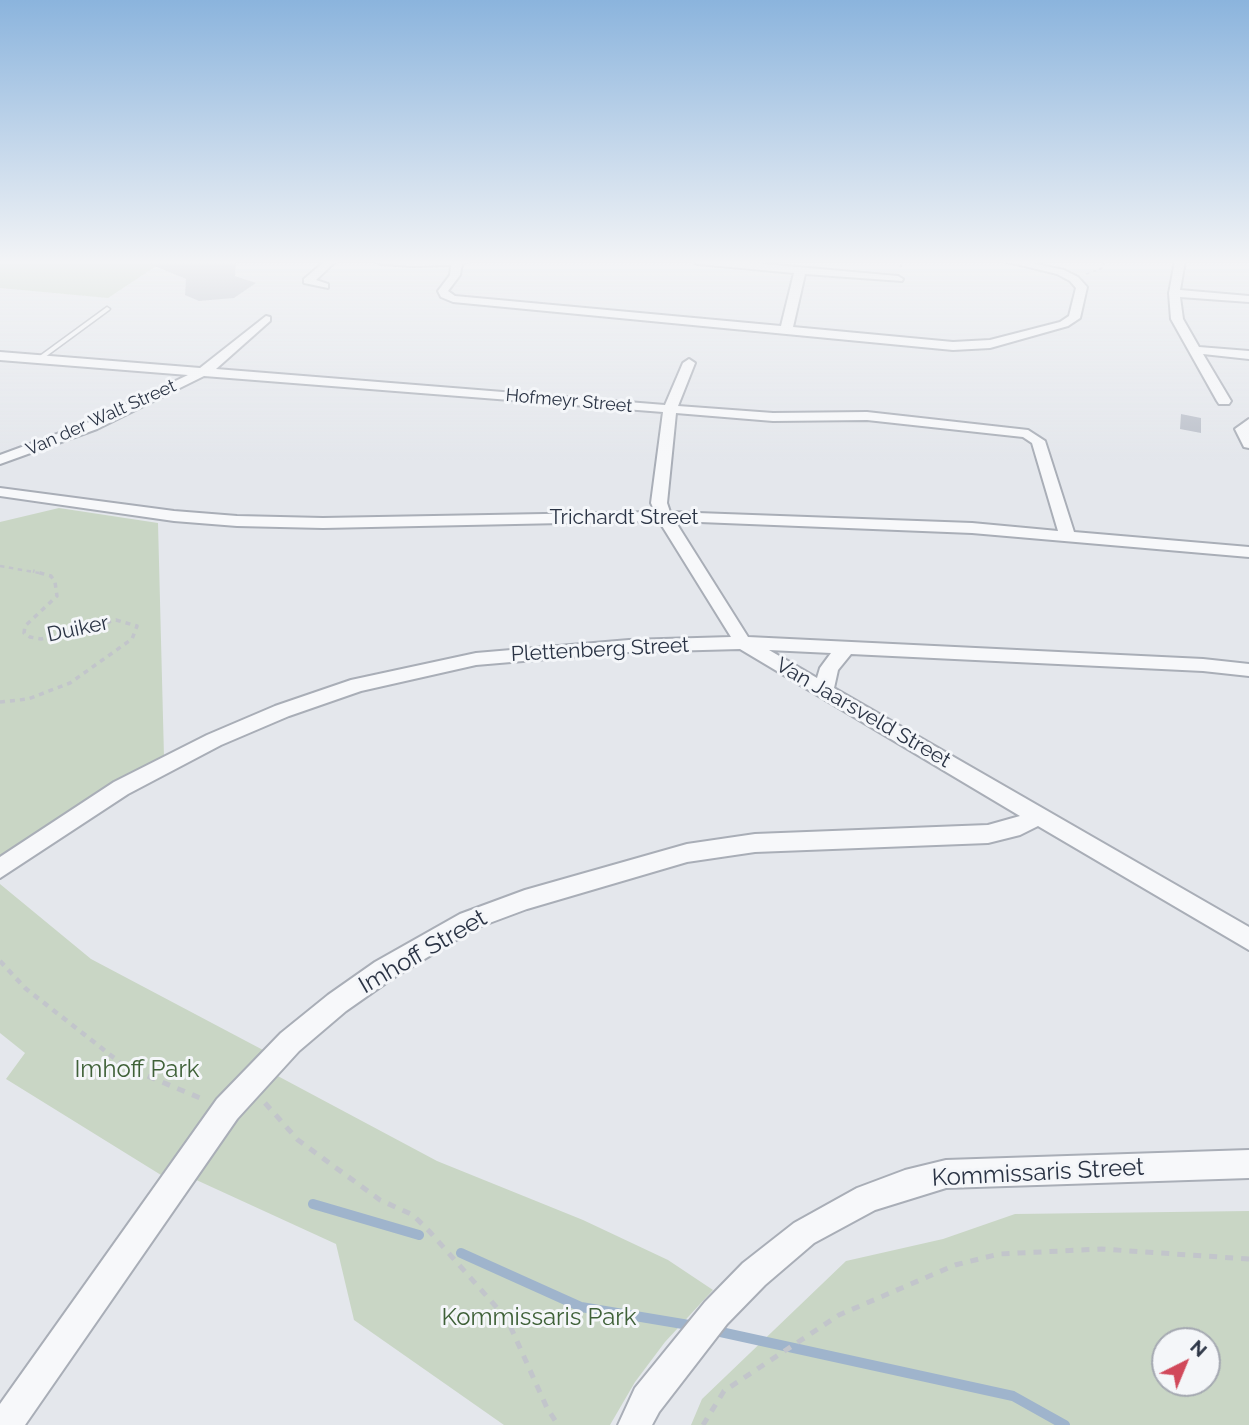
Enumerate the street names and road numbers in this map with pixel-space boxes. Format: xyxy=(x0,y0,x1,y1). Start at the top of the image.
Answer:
street label: Van der Walt Street xyxy=(23,375,179,461)
street label: Hofmeyr Street xyxy=(505,385,633,417)
street label: Trichardt Street xyxy=(550,505,698,531)
street label: Duiker xyxy=(45,610,111,648)
street label: Plettenberg Street xyxy=(510,633,690,667)
street label: Van Jaarsveld Street xyxy=(771,653,955,773)
street label: Imhoff Street xyxy=(354,904,492,1000)
street label: Kommissaris Street xyxy=(931,1153,1145,1193)

